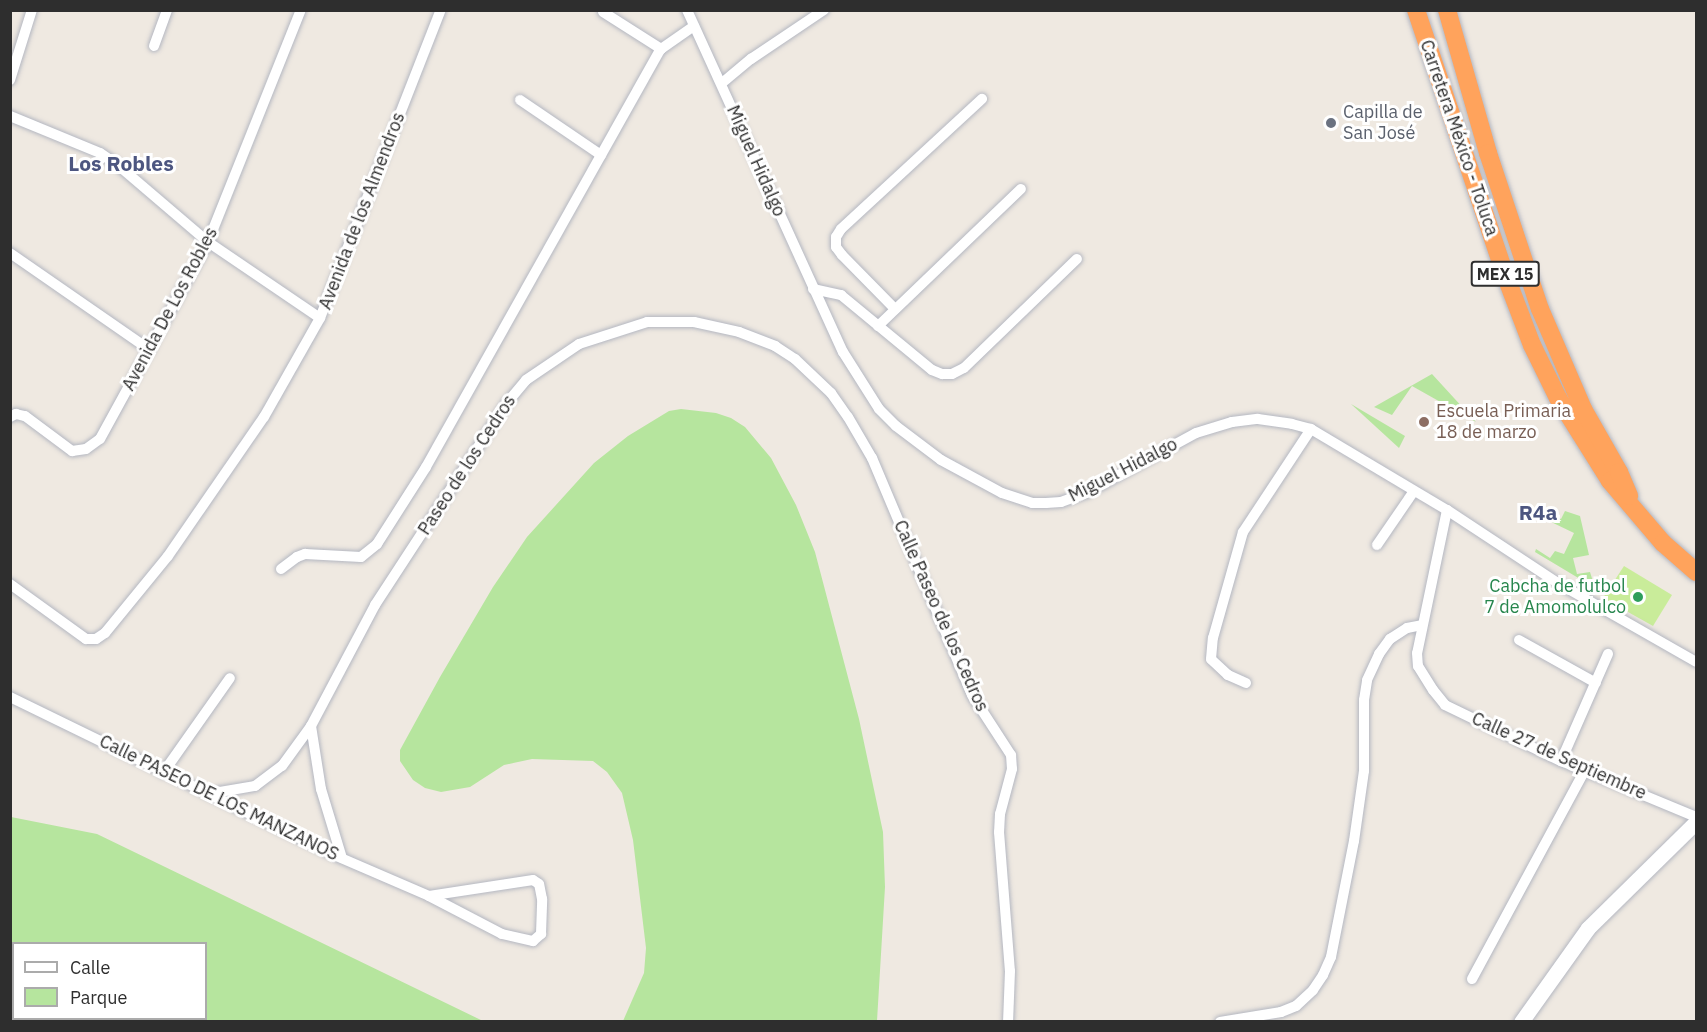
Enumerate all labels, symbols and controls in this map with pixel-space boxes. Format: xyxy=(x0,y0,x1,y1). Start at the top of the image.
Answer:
street label: Carretera México - Toluca xyxy=(1415,37,1503,239)
street label: Miguel Hidalgo xyxy=(722,102,790,220)
place label: Capilla de San José xyxy=(1343,102,1423,144)
street label: Avenida de los Almendros xyxy=(314,109,410,313)
marker: Capilla de San José xyxy=(1324,116,1338,130)
district label: Los Robles xyxy=(68,150,174,176)
street label: Avenida De Los Robles xyxy=(118,223,222,395)
road number: MEX 15 xyxy=(1470,261,1540,287)
street label: Paseo de los Cedros xyxy=(414,391,520,539)
place label: Escuela Primaria 18 de marzo xyxy=(1436,401,1571,444)
marker: Escuela Primaria 18 de marzo xyxy=(1417,415,1431,429)
street label: Miguel Hidalgo xyxy=(1065,433,1181,507)
district label: R4a xyxy=(1519,499,1557,525)
street label: Calle Paseo de los Cedros xyxy=(889,517,993,715)
place label: Cabcha de futbol 7 de Amomolulco xyxy=(1484,576,1626,618)
marker: Cabcha de futbol 7 de Amomolulco xyxy=(1631,590,1645,604)
street label: Calle 27 de Septiembre xyxy=(1468,708,1650,804)
street label: Calle PASEO DE LOS MANZANOS xyxy=(96,730,342,866)
legend xyxy=(12,942,207,1020)
text: Calle xyxy=(70,956,110,979)
text: Parque xyxy=(70,986,127,1009)

